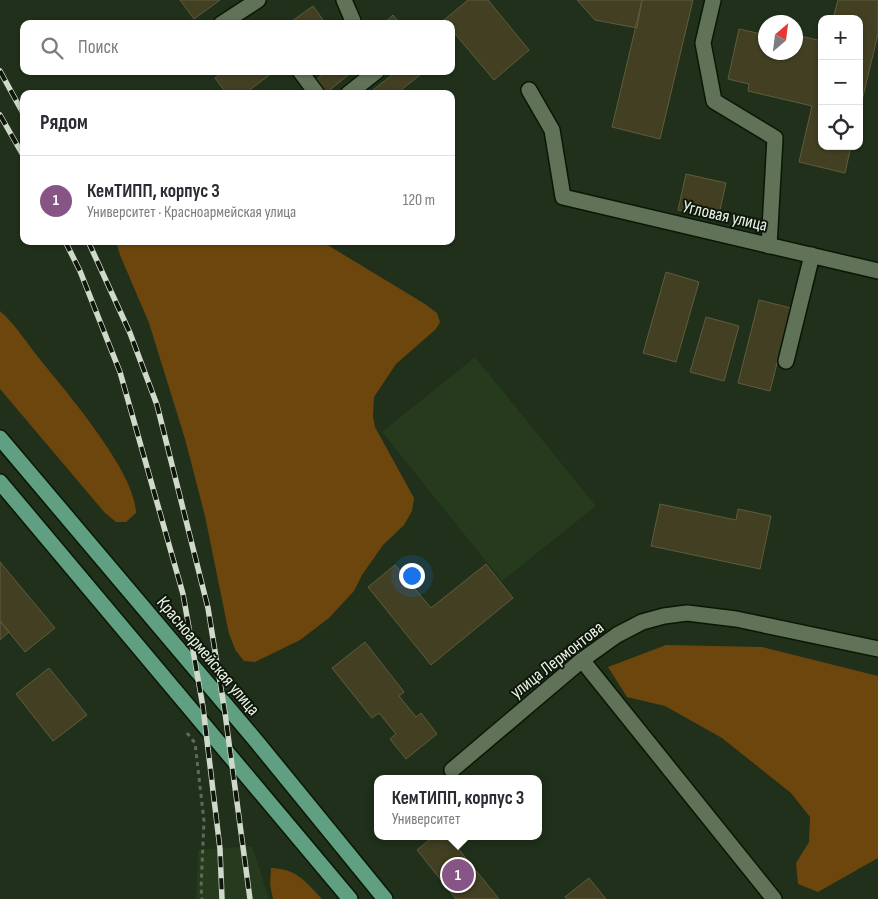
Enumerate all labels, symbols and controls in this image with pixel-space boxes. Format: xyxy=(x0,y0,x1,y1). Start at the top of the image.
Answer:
north arrow xyxy=(758,15,803,60)
map controls xyxy=(818,15,863,150)
button: + xyxy=(818,15,863,60)
search box xyxy=(20,20,455,75)
icon: search xyxy=(38,34,66,62)
text: Поиск xyxy=(78,36,118,59)
button: − xyxy=(818,60,863,105)
button: locate xyxy=(818,105,863,150)
text: Рядом xyxy=(40,110,88,135)
text: КемТИПП, корпус 3 xyxy=(87,180,220,203)
text: 1 xyxy=(53,191,59,210)
text: 120 m xyxy=(403,191,435,210)
street label: Угловая улица xyxy=(681,196,769,236)
text: Университет · Красноармейская улица xyxy=(87,203,296,222)
your location xyxy=(399,563,425,589)
street label: Красноармейская улица xyxy=(152,592,264,720)
street label: улица Лермонтова xyxy=(506,617,608,703)
popup xyxy=(374,775,542,840)
text: КемТИПП, корпус 3 xyxy=(392,787,524,810)
text: Университет xyxy=(392,810,460,829)
pin: 1 xyxy=(442,856,474,894)

